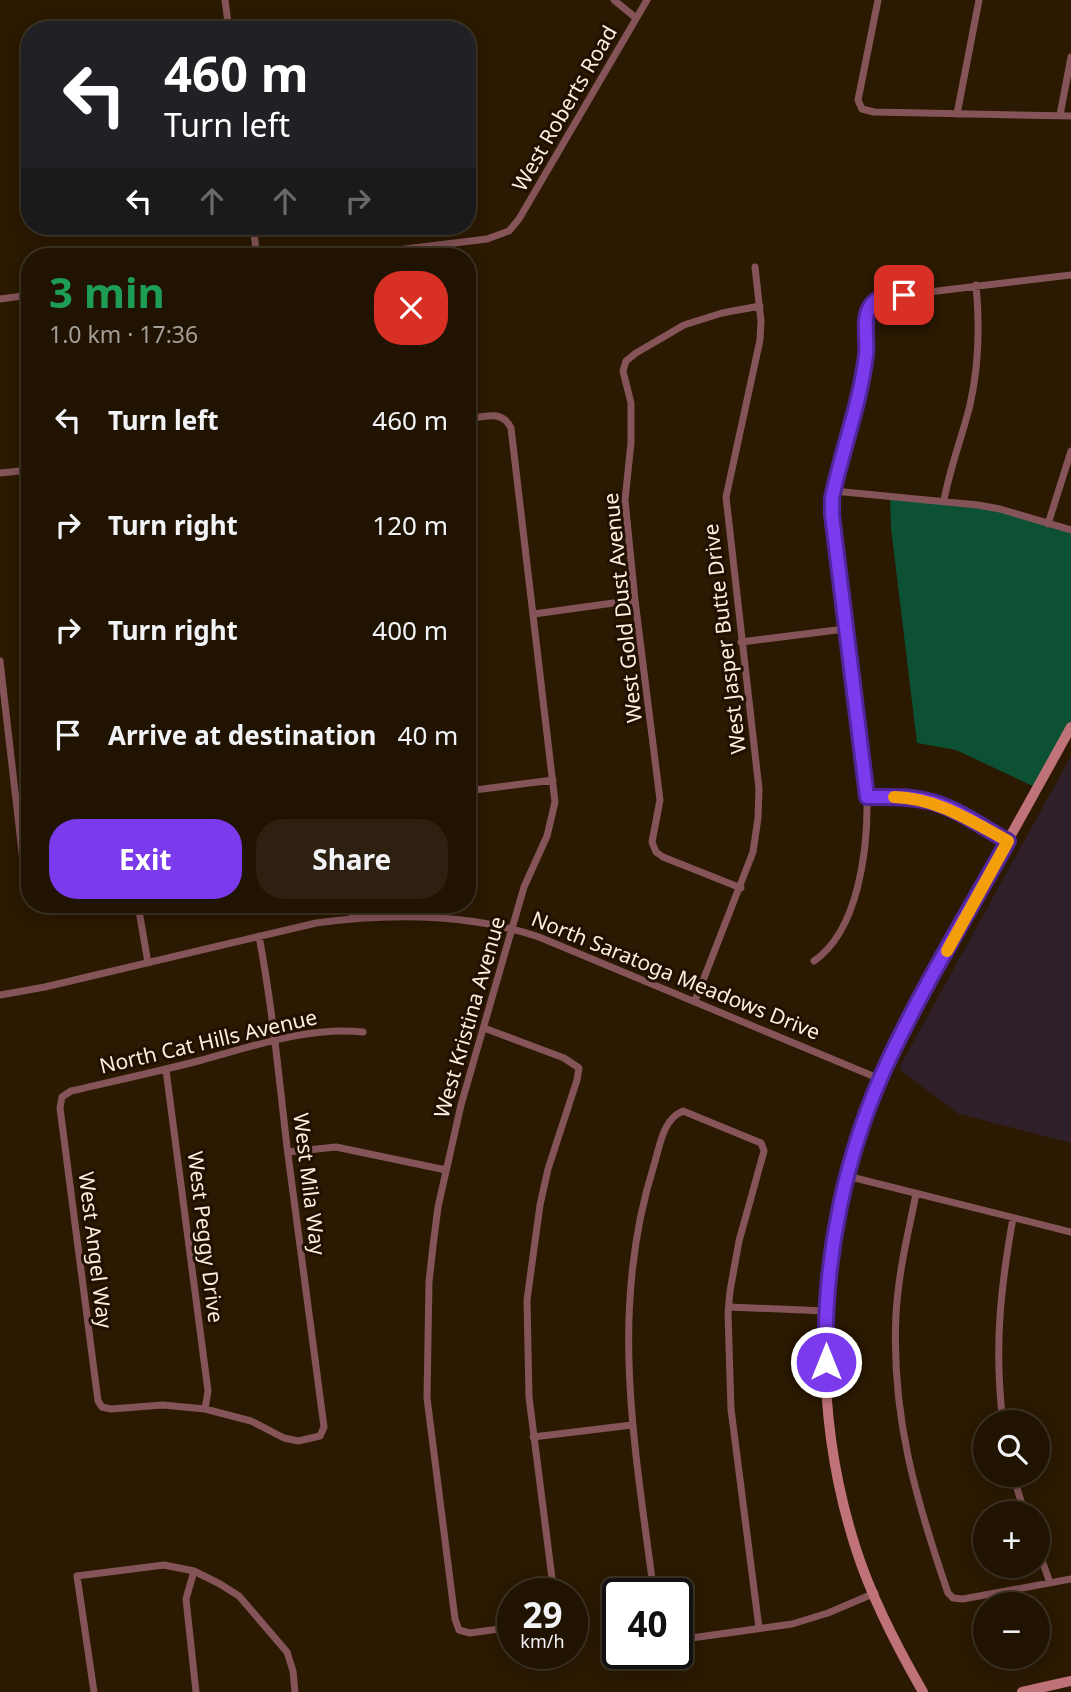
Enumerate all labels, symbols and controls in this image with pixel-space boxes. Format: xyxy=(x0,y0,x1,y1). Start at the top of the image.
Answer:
street label: West Roberts Road xyxy=(505,20,623,196)
text: 460 m xyxy=(164,40,309,106)
icon: left xyxy=(49,49,140,140)
text: Turn left xyxy=(164,103,290,146)
icon: left xyxy=(120,182,158,220)
icon: ahead xyxy=(193,182,231,220)
icon: ahead xyxy=(266,182,304,220)
icon: right xyxy=(339,182,377,220)
text: 3 min xyxy=(49,263,165,320)
pin xyxy=(874,265,934,325)
button: close xyxy=(374,271,448,345)
icon: arrive xyxy=(885,276,923,314)
text: 1.0 km · 17:36 xyxy=(49,318,198,350)
icon: left xyxy=(49,401,87,439)
text: Turn left xyxy=(108,402,219,438)
text: 460 m xyxy=(372,402,448,438)
street label: West Gold Dust Avenue xyxy=(596,492,648,724)
icon: right xyxy=(49,506,87,544)
text: Turn right xyxy=(108,507,238,543)
text: 120 m xyxy=(372,507,448,543)
street label: West Jasper Butte Drive xyxy=(696,522,752,756)
icon: right xyxy=(49,611,87,649)
text: Turn right xyxy=(108,612,238,648)
text: 400 m xyxy=(372,612,448,648)
icon: arrive xyxy=(49,716,87,754)
text: Arrive at destination xyxy=(108,717,377,753)
text: 40 m xyxy=(398,717,458,753)
button: Exit xyxy=(49,819,242,899)
button: Share xyxy=(256,819,448,899)
street label: North Saratoga Meadows Drive xyxy=(528,904,824,1046)
street label: West Kristina Avenue xyxy=(427,913,511,1121)
street label: North Cat Hills Avenue xyxy=(96,1002,320,1080)
street label: West Mila Way xyxy=(287,1111,333,1257)
street label: West Peggy Drive xyxy=(182,1150,230,1324)
street label: West Angel Way xyxy=(72,1170,120,1330)
position arrow xyxy=(789,1325,863,1399)
map controls xyxy=(973,1410,1050,1669)
button: search xyxy=(973,1410,1050,1487)
button: + xyxy=(973,1501,1050,1578)
speed limit sign: 40 xyxy=(602,1578,693,1669)
text: 29 xyxy=(522,1591,563,1638)
button: − xyxy=(973,1592,1050,1669)
text: km/h xyxy=(520,1629,565,1653)

